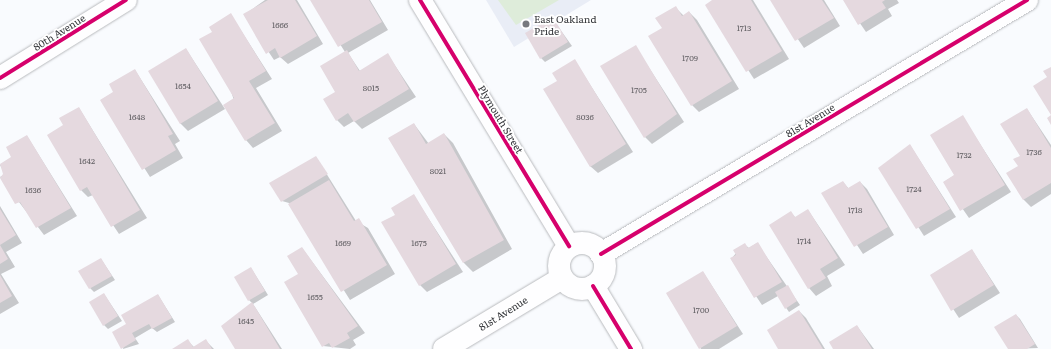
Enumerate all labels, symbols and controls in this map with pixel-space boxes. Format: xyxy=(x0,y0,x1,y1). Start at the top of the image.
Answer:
street label: 80th Avenue xyxy=(31,11,87,53)
place label: East Oakland Pride xyxy=(534,12,597,36)
marker: East Oakland Pride xyxy=(521,19,531,29)
house number: 1666 xyxy=(272,20,288,30)
house number: 1713 xyxy=(737,23,751,33)
house number: 1709 xyxy=(682,53,698,63)
house number: 1654 xyxy=(175,81,191,91)
house number: 8015 xyxy=(363,83,379,93)
street label: Plymouth Street xyxy=(476,83,526,155)
house number: 1705 xyxy=(631,85,647,95)
street label: 81st Avenue xyxy=(783,101,837,139)
house number: 1648 xyxy=(129,112,145,122)
house number: 8036 xyxy=(576,112,594,122)
house number: 1736 xyxy=(1026,147,1042,157)
house number: 1732 xyxy=(956,150,972,160)
house number: 1642 xyxy=(79,156,95,166)
house number: 8021 xyxy=(430,166,446,176)
house number: 1724 xyxy=(906,184,922,194)
house number: 1636 xyxy=(25,185,41,195)
house number: 1718 xyxy=(848,205,862,215)
house number: 1714 xyxy=(797,236,811,246)
house number: 1669 xyxy=(335,238,351,248)
house number: 1675 xyxy=(411,238,427,248)
house number: 1655 xyxy=(307,292,323,302)
street label: 81st Avenue xyxy=(476,293,530,333)
house number: 1700 xyxy=(693,305,709,315)
house number: 1645 xyxy=(238,316,254,326)

